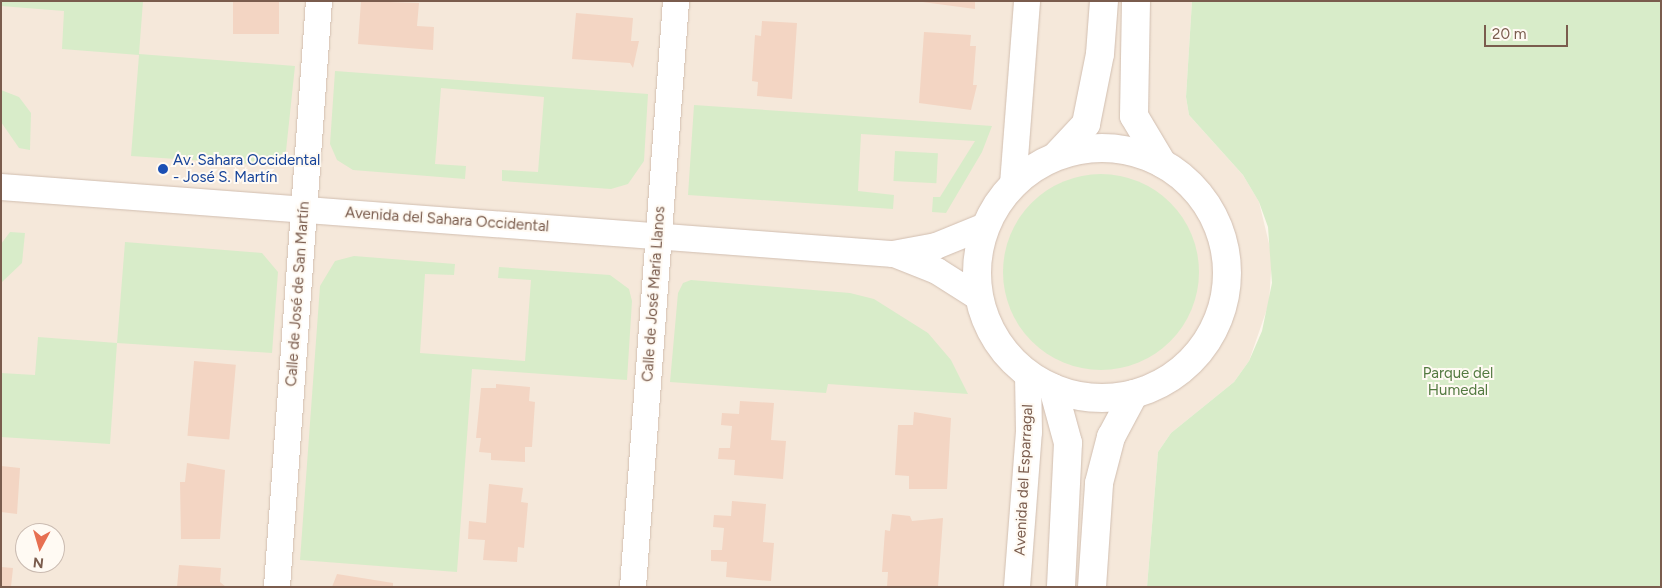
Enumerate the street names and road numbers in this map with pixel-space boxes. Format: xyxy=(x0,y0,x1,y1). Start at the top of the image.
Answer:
street label: Calle de José de San Martín xyxy=(283,201,313,387)
street label: Avenida del Sahara Occidental xyxy=(344,204,550,236)
street label: Calle de José María Llanos xyxy=(639,206,669,382)
street label: Avenida del Esparragal xyxy=(1011,404,1037,556)

